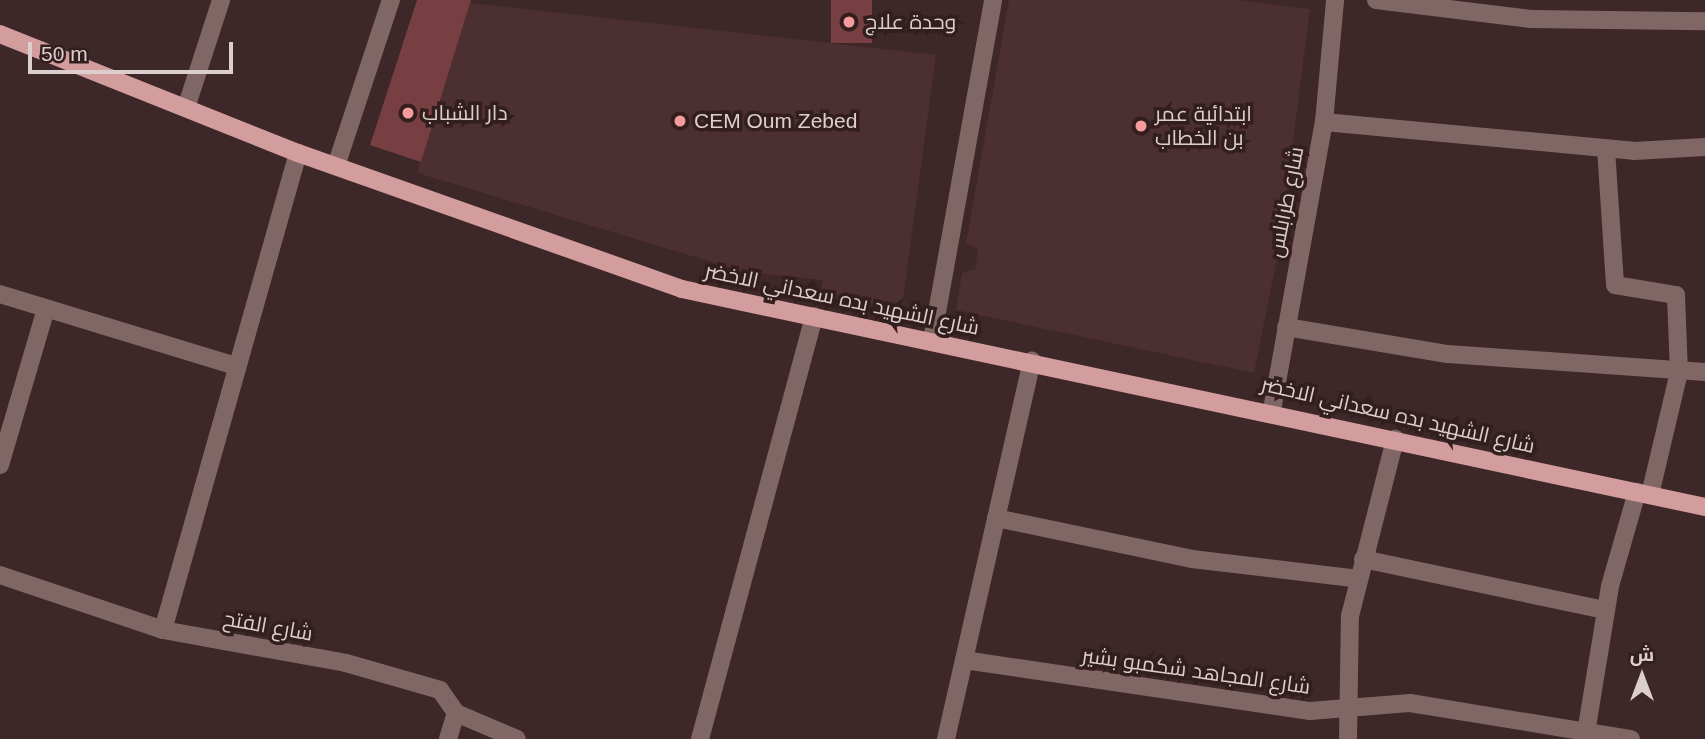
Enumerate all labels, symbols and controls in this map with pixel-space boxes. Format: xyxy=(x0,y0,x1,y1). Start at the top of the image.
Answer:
place label: وحدة علاج xyxy=(865,9,956,35)
marker: وحدة علاج xyxy=(839,12,859,32)
scale bar xyxy=(32,28,236,72)
text: 50 m xyxy=(41,42,88,65)
place label: دار الشباب xyxy=(422,100,508,126)
place label: ابتدائية عمر بن الخطاب xyxy=(1155,101,1252,151)
marker: دار الشباب xyxy=(400,105,416,121)
place label: CEM Oum Zebed xyxy=(694,108,857,134)
marker: CEM Oum Zebed xyxy=(672,113,688,129)
marker: ابتدائية عمر بن الخطاب xyxy=(1133,118,1149,134)
street label: شارع طرابلس xyxy=(1263,144,1309,260)
street label: شارع الشهيد بده سعداني الاخضر xyxy=(702,258,982,340)
street label: شارع الشهيد بده سعداني الاخضر xyxy=(1259,371,1537,459)
street label: شارع الفتح xyxy=(221,606,315,646)
north arrow xyxy=(1607,641,1677,711)
street label: شارع المجاهد شكمبو بشير xyxy=(1080,642,1312,700)
text: ش xyxy=(1630,644,1654,665)

